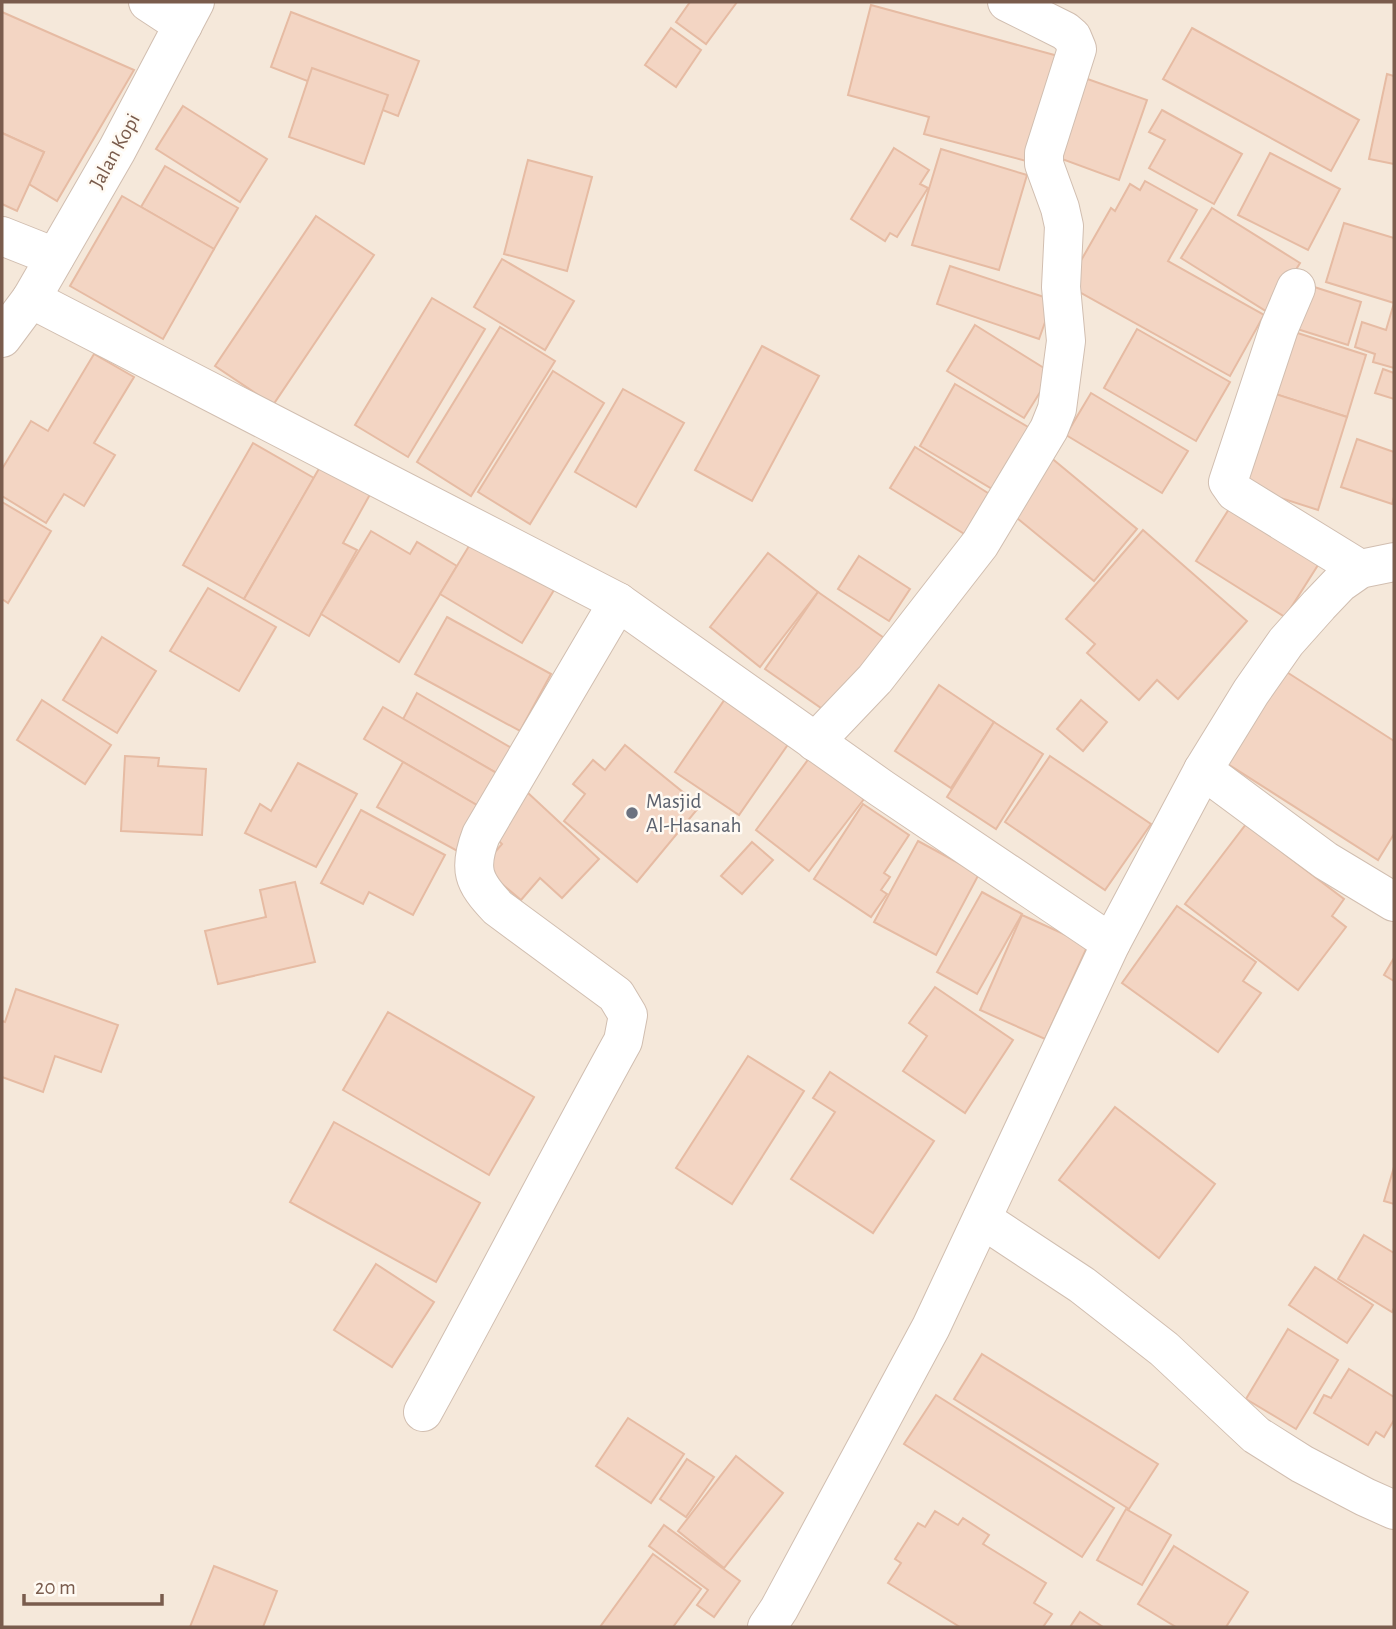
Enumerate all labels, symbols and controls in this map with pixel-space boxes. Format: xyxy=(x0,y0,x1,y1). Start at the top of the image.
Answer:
street label: Jalan Kopi xyxy=(86,110,144,192)
place label: Masjid Al-Hasanah xyxy=(646,791,742,836)
marker: Masjid Al-Hasanah xyxy=(624,805,640,821)
scale bar xyxy=(24,1562,163,1606)
text: 20 m xyxy=(35,1577,76,1598)

